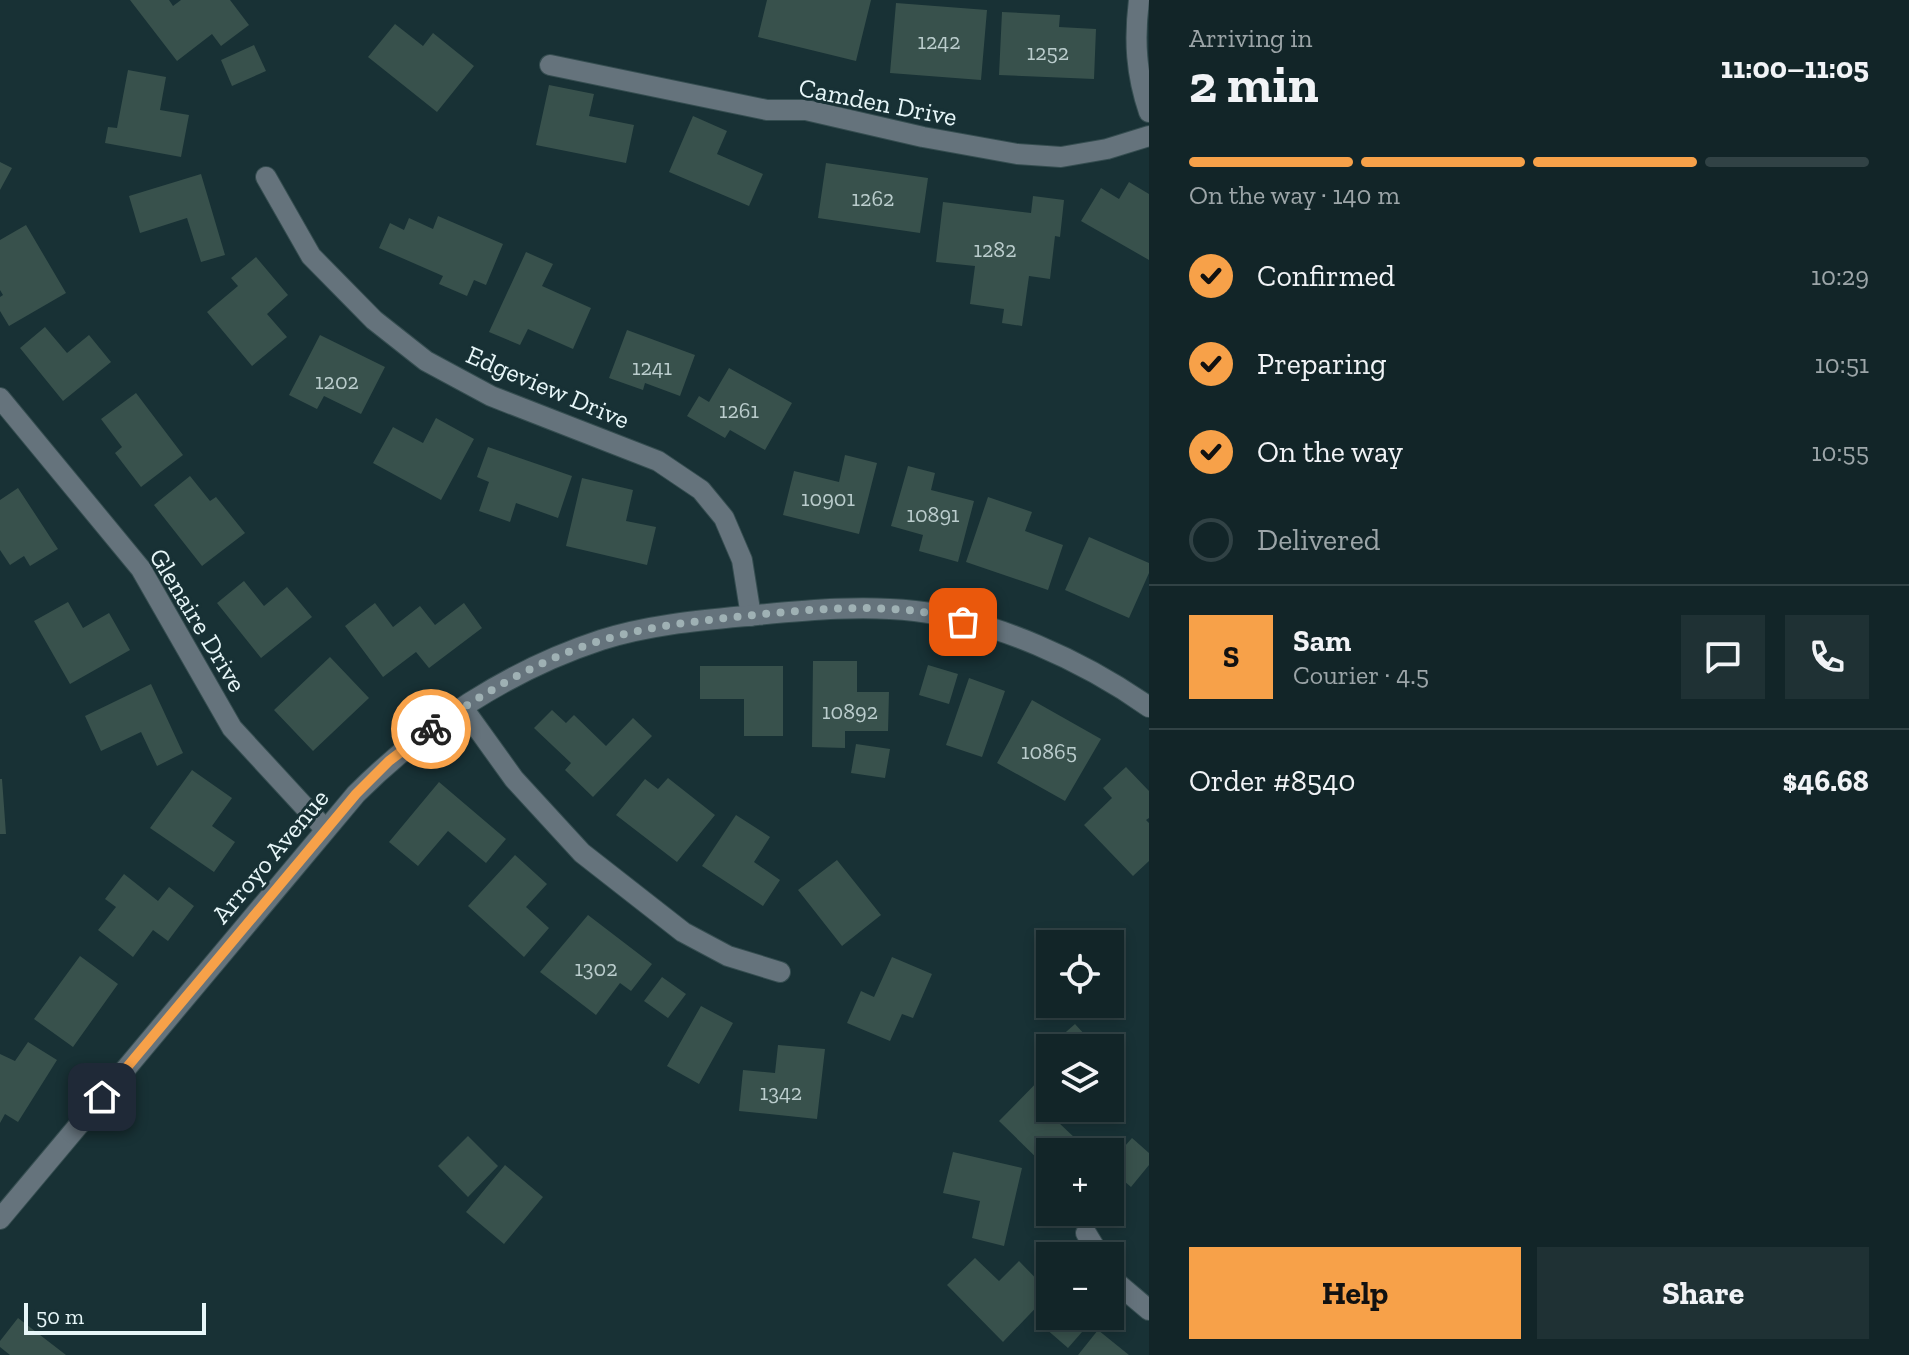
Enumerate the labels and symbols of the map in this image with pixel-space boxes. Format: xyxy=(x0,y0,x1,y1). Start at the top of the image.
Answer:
house number: 1242 xyxy=(918,28,961,55)
house number: 1252 xyxy=(1027,39,1069,66)
street label: Camden Drive xyxy=(796,71,960,133)
house number: 1262 xyxy=(852,185,894,212)
house number: 1282 xyxy=(974,236,1016,263)
street label: Edgeview Drive xyxy=(461,338,635,436)
house number: 1241 xyxy=(632,354,673,381)
house number: 1202 xyxy=(315,368,359,395)
house number: 1261 xyxy=(719,397,760,424)
house number: 10901 xyxy=(801,485,856,512)
house number: 10891 xyxy=(906,501,960,528)
street label: Glenaire Drive xyxy=(143,542,253,698)
pin xyxy=(929,588,997,656)
courier xyxy=(391,689,471,769)
house number: 10892 xyxy=(822,698,878,725)
house number: 10865 xyxy=(1021,738,1077,765)
street label: Arroyo Avenue xyxy=(205,782,335,930)
house number: 1302 xyxy=(574,955,618,982)
pin xyxy=(68,1063,136,1131)
house number: 1342 xyxy=(760,1079,802,1106)
scale bar xyxy=(24,1299,206,1335)

